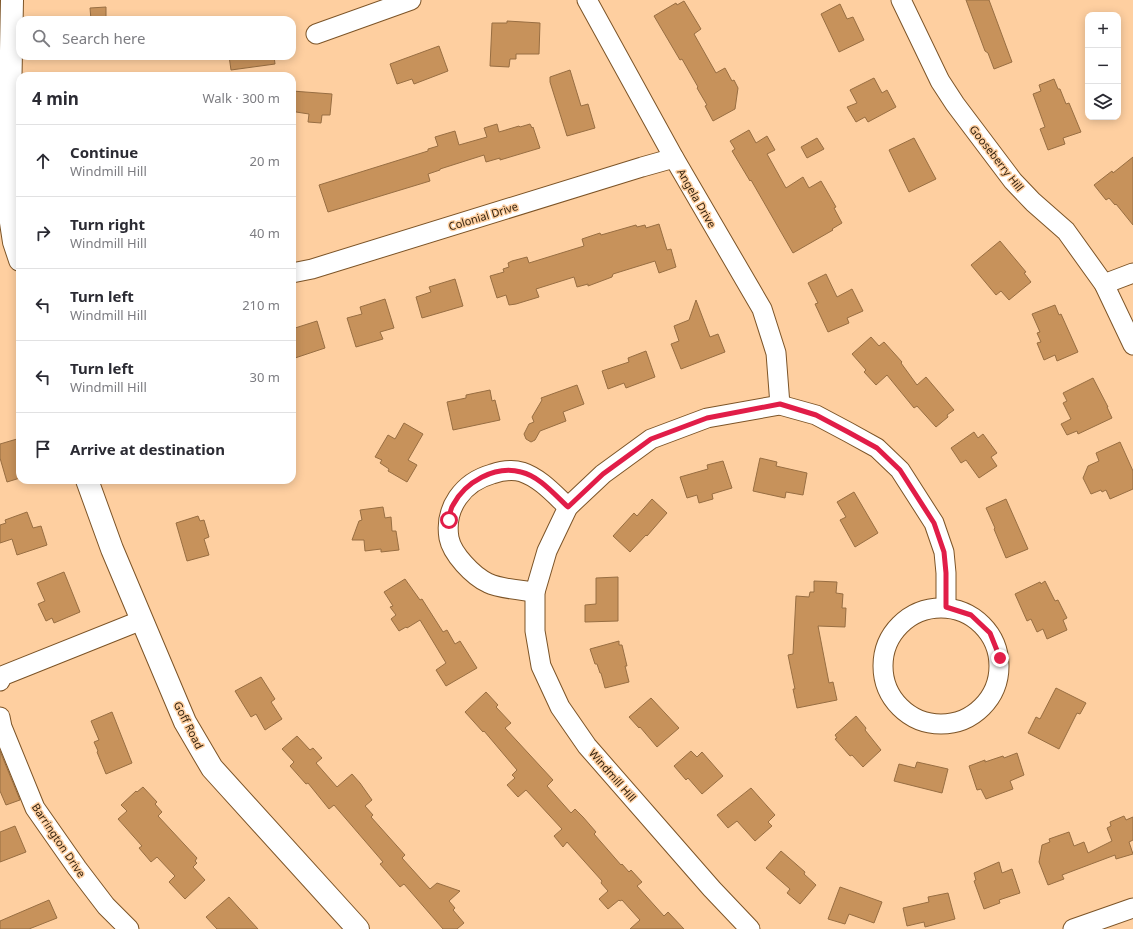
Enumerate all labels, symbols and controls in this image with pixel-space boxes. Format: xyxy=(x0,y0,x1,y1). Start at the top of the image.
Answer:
map controls xyxy=(1085,12,1121,120)
button: + xyxy=(1085,12,1121,48)
search box xyxy=(16,16,296,60)
icon: search xyxy=(30,27,52,49)
text: Search here xyxy=(62,28,145,48)
button: − xyxy=(1085,48,1121,84)
button: layers xyxy=(1085,84,1121,120)
text: 4 min xyxy=(32,87,79,110)
text: Walk · 300 m xyxy=(202,89,280,107)
street label: Gooseberry Hill xyxy=(966,122,1028,194)
text: Continue xyxy=(70,142,138,162)
icon: ahead xyxy=(32,150,54,172)
text: 20 m xyxy=(250,152,280,170)
text: Windmill Hill xyxy=(70,162,147,180)
street label: Angela Drive xyxy=(674,166,720,230)
street label: Colonial Drive xyxy=(446,198,520,234)
text: Turn right xyxy=(70,214,145,234)
icon: right xyxy=(32,222,54,244)
text: 40 m xyxy=(250,224,280,242)
text: Windmill Hill xyxy=(70,234,147,252)
text: Turn left xyxy=(70,286,134,306)
icon: left xyxy=(32,294,54,316)
text: 210 m xyxy=(242,296,280,314)
text: Windmill Hill xyxy=(70,306,147,324)
text: Turn left xyxy=(70,358,134,378)
icon: left xyxy=(32,366,54,388)
text: 30 m xyxy=(250,368,280,386)
text: Windmill Hill xyxy=(70,378,147,396)
icon: arrive xyxy=(32,438,54,460)
text: Arrive at destination xyxy=(70,439,225,459)
route start xyxy=(440,511,458,529)
route end xyxy=(991,649,1009,667)
street label: Goff Road xyxy=(171,699,207,751)
street label: Windmill Hill xyxy=(586,746,640,804)
street label: Barrington Drive xyxy=(29,800,89,880)

